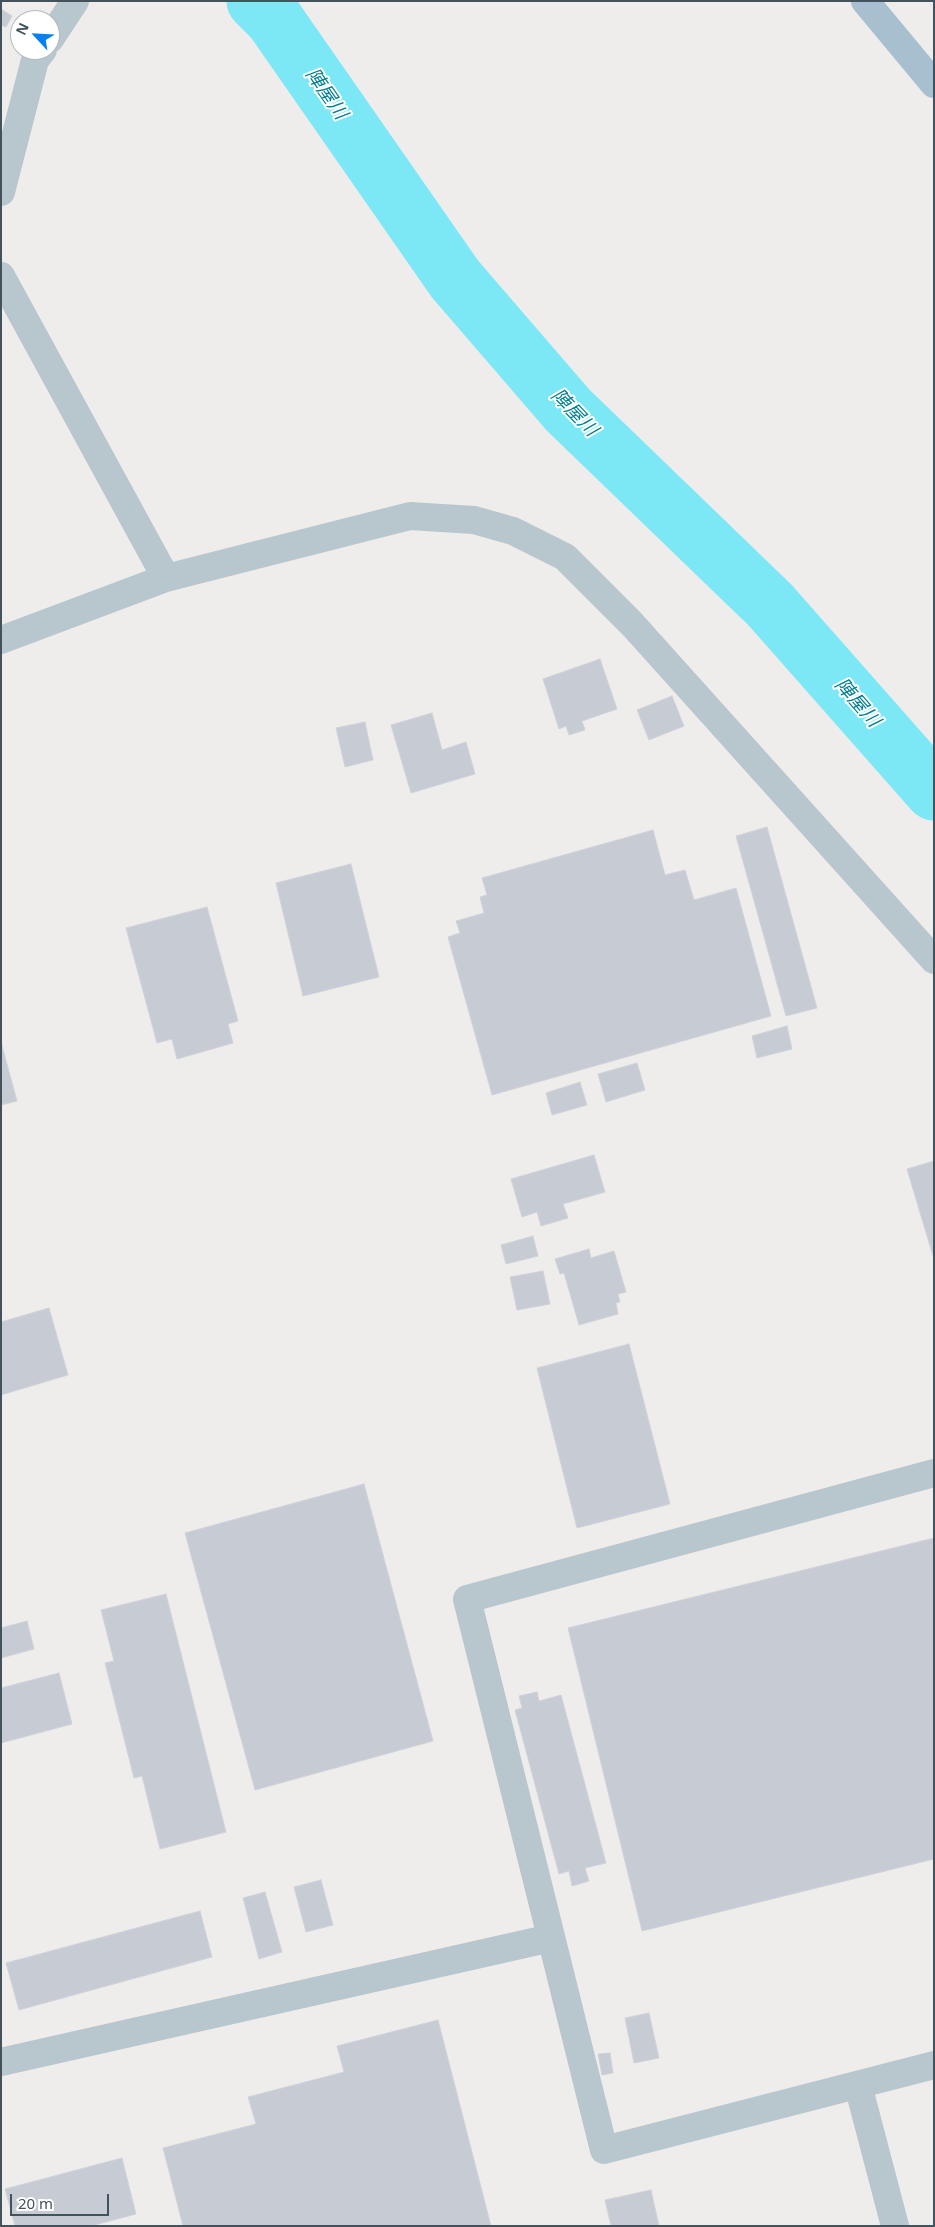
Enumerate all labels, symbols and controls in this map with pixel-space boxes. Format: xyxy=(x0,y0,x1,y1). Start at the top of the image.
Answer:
north arrow xyxy=(10,10,60,60)
text: N xyxy=(11,20,33,38)
water label: 陣屋川 xyxy=(300,64,352,124)
water label: 陣屋川 xyxy=(546,385,602,441)
water label: 陣屋川 xyxy=(830,674,884,732)
scale bar xyxy=(12,2184,111,2216)
text: 20 m xyxy=(18,2193,53,2213)

